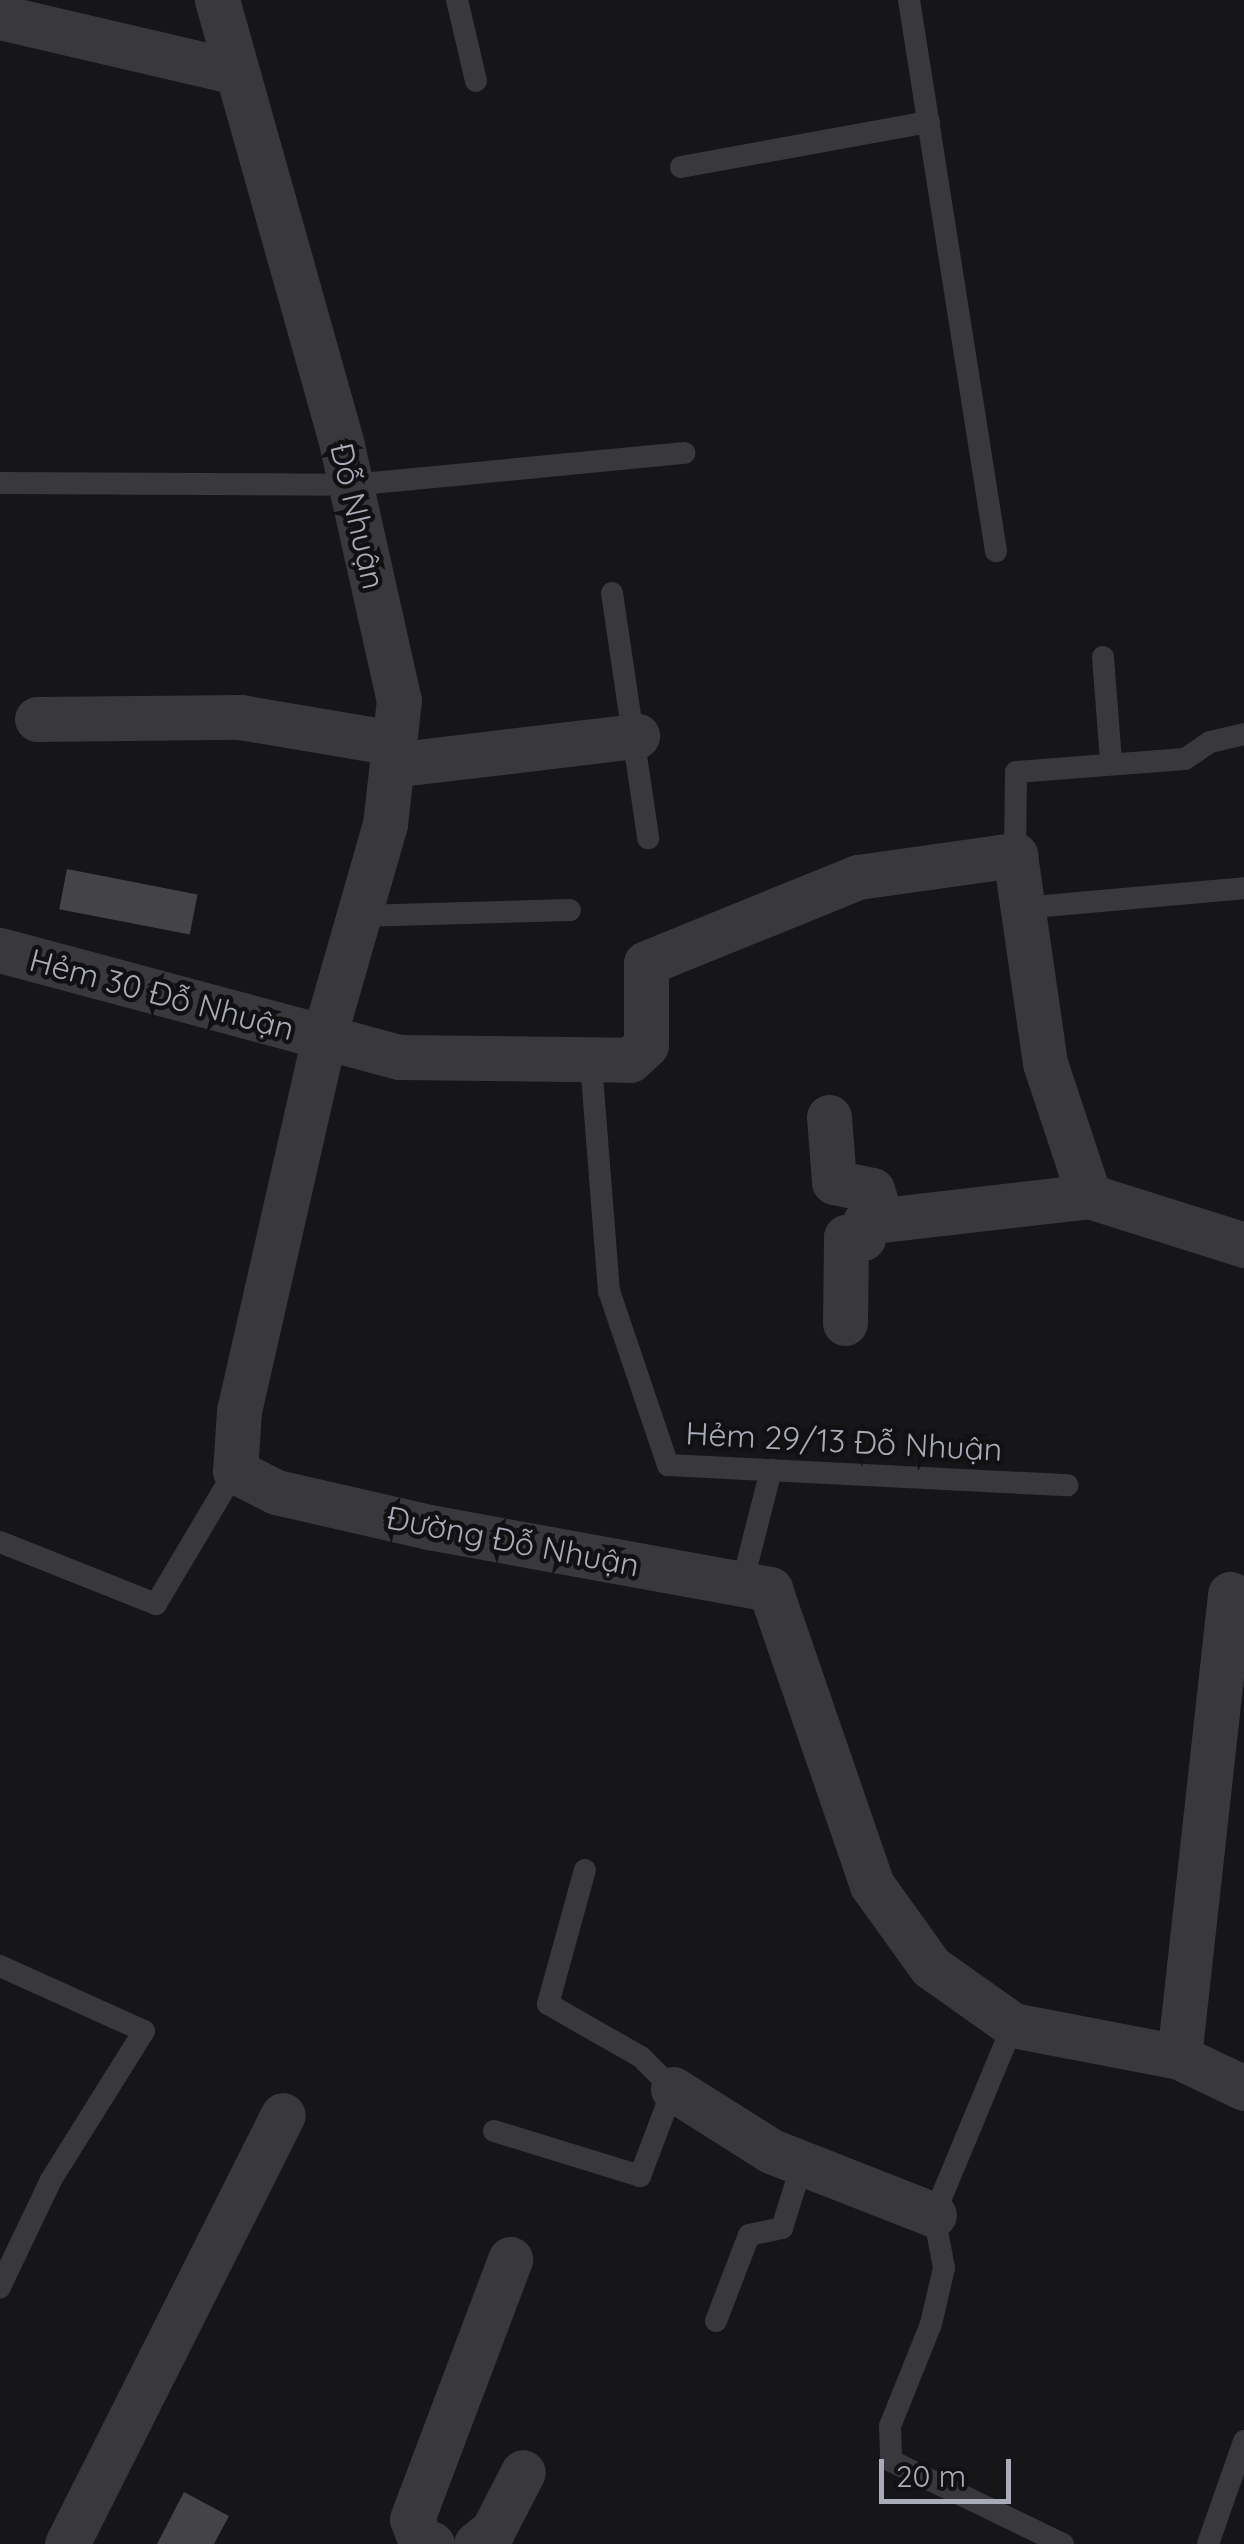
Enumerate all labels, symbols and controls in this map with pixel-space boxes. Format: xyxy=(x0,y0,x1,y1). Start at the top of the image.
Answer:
street label: Đỗ Nhuận xyxy=(323,439,393,593)
street label: Hẻm 30 Đỗ Nhuận xyxy=(26,940,298,1048)
street label: Hẻm 29/13 Đỗ Nhuận xyxy=(685,1414,1003,1468)
street label: Đường Đỗ Nhuận xyxy=(383,1498,643,1584)
scale bar xyxy=(884,2439,1016,2501)
text: 20 m xyxy=(896,2457,966,2495)

